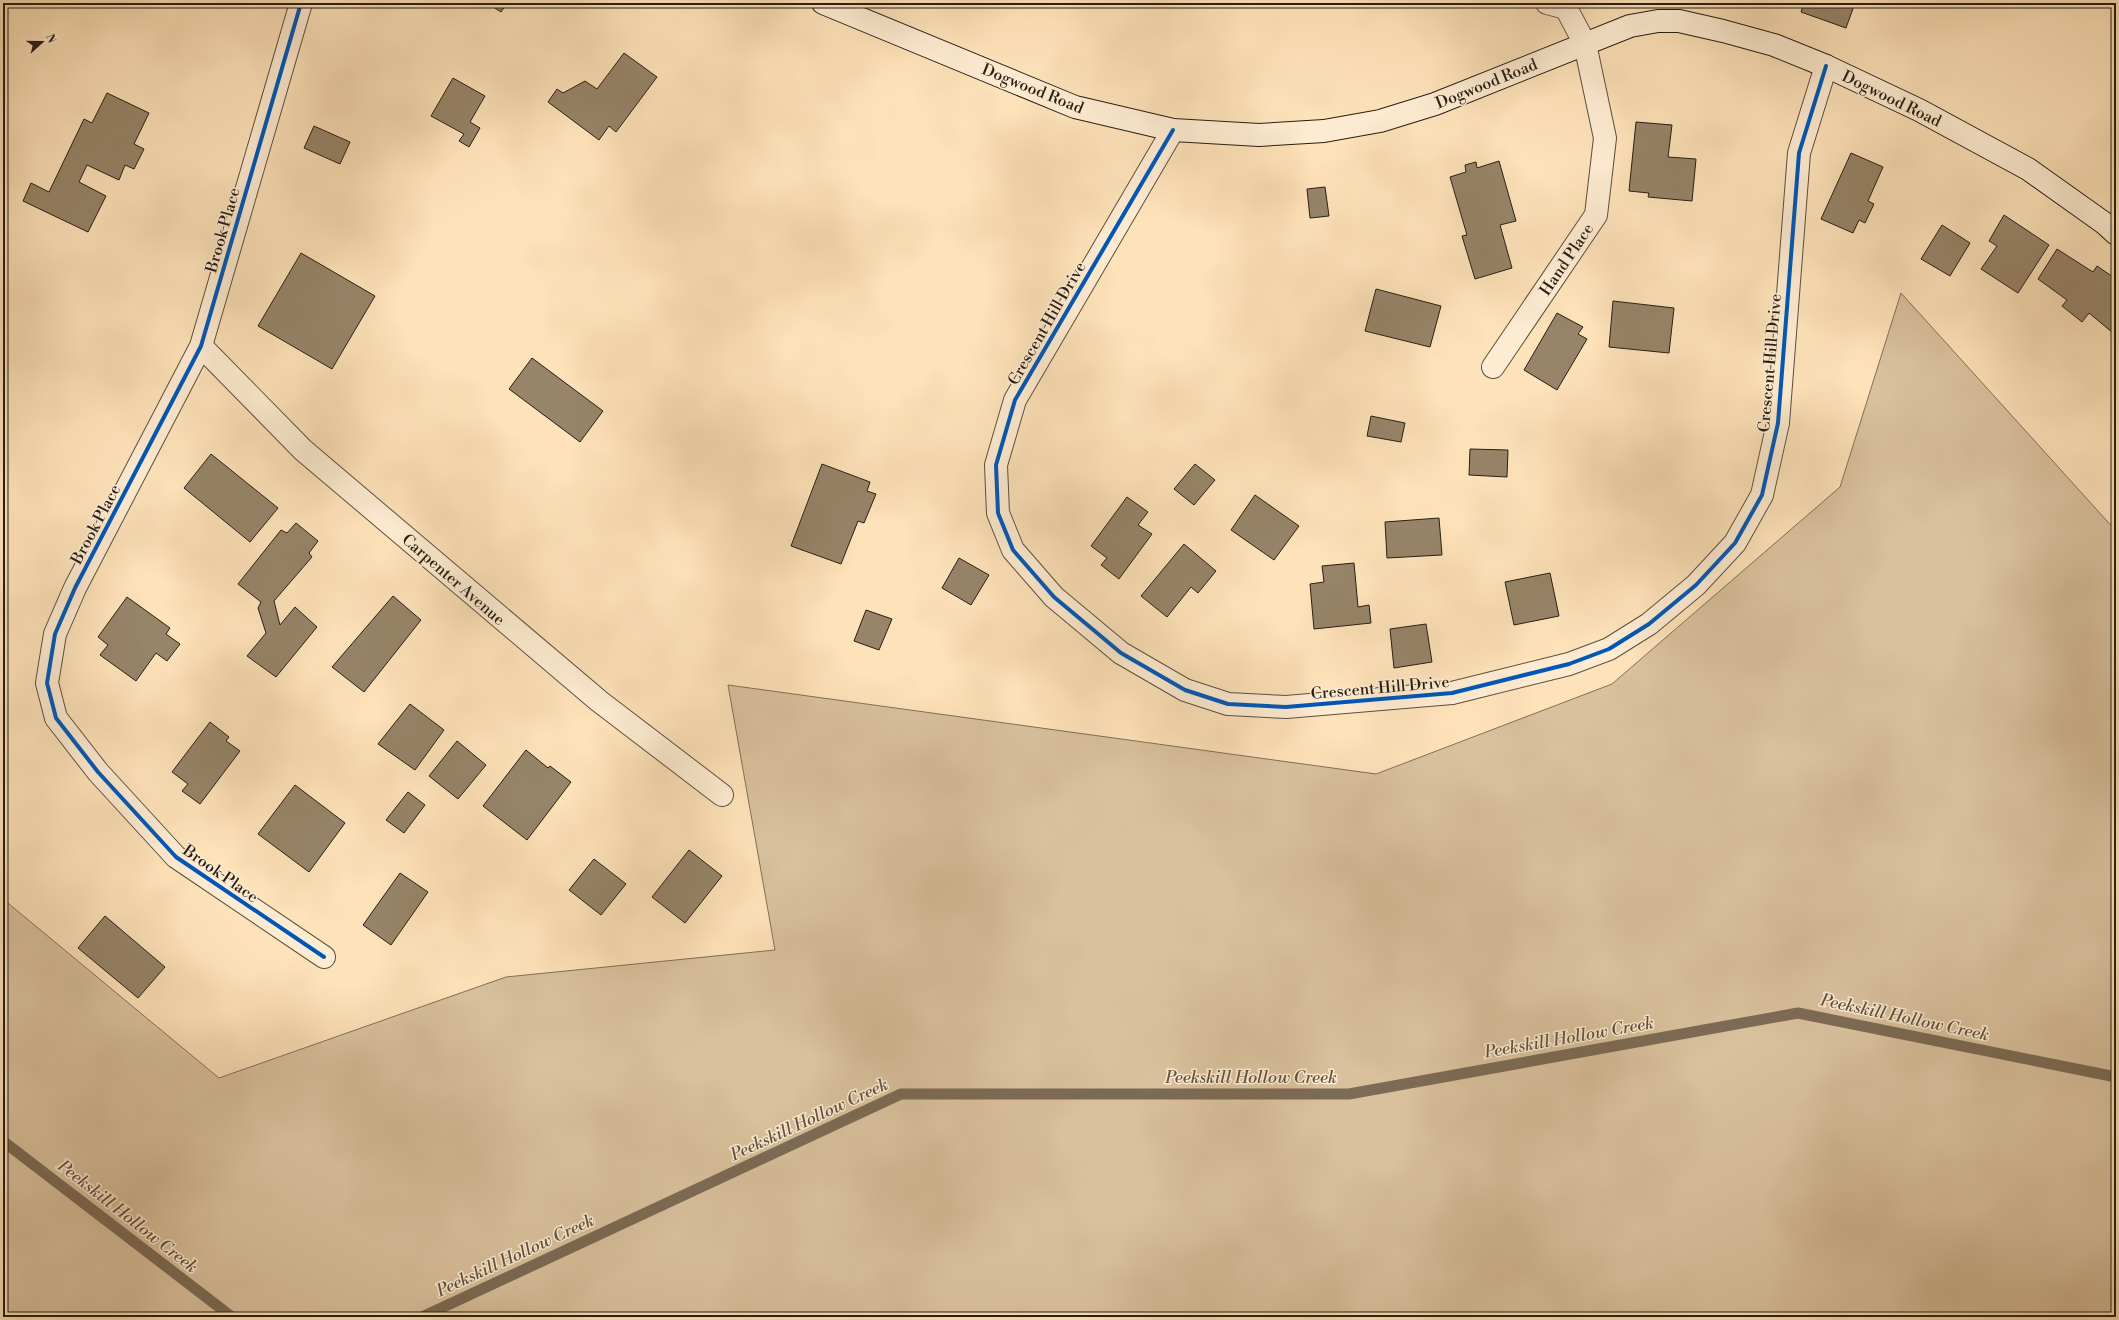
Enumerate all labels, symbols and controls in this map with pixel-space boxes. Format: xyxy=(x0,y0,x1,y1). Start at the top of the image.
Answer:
north arrow xyxy=(22,22,62,62)
text: N xyxy=(42,32,59,46)
street label: Dogwood Road xyxy=(1433,54,1540,113)
street label: Dogwood Road xyxy=(979,59,1086,118)
street label: Dogwood Road xyxy=(1839,66,1945,132)
street label: Brook Place xyxy=(201,185,245,276)
street label: Hand Place xyxy=(1535,220,1598,299)
street label: Crescent Hill Drive xyxy=(1003,258,1090,389)
street label: Crescent Hill Drive xyxy=(1754,293,1786,433)
street label: Brook Place xyxy=(66,481,125,569)
street label: Carpenter Avenue xyxy=(398,530,509,630)
street label: Crescent Hill Drive xyxy=(1310,672,1450,704)
street label: Brook Place xyxy=(178,840,262,907)
water label: Peekskill Hollow Creek xyxy=(1818,989,1991,1047)
water label: Peekskill Hollow Creek xyxy=(1482,1012,1656,1064)
water label: Peekskill Hollow Creek xyxy=(1164,1067,1337,1089)
water label: Peekskill Hollow Creek xyxy=(726,1074,892,1167)
water label: Peekskill Hollow Creek xyxy=(52,1155,202,1278)
water label: Peekskill Hollow Creek xyxy=(432,1210,598,1303)

